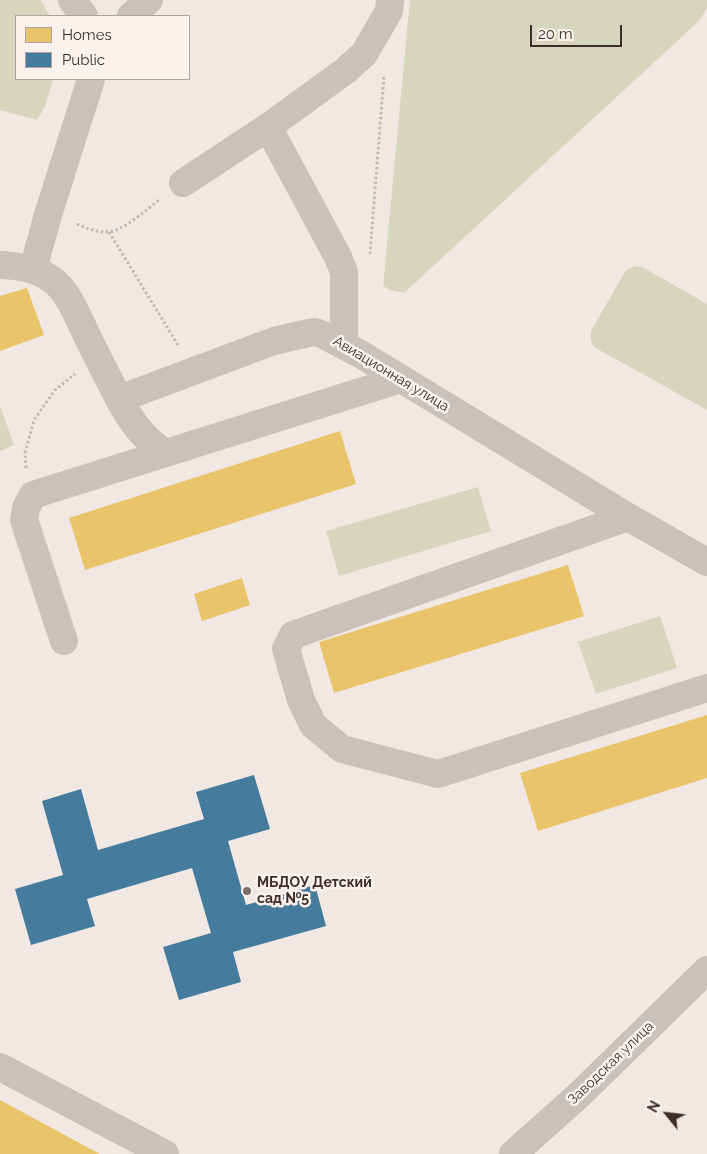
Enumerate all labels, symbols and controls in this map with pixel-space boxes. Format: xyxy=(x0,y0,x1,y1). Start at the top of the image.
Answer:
legend xyxy=(15,15,190,80)
scale bar xyxy=(532,15,624,47)
text: 20 m xyxy=(538,25,573,43)
text: Homes xyxy=(62,26,112,44)
text: Public xyxy=(62,51,105,69)
street label: Авиационная улица xyxy=(330,333,452,415)
place label: МБДОУ Детский сад №5 xyxy=(257,875,372,908)
marker: МБДОУ Детский сад №5 xyxy=(241,885,253,897)
street label: Заводская улица xyxy=(565,1018,657,1108)
north arrow xyxy=(642,1089,692,1139)
text: N xyxy=(644,1098,663,1115)

